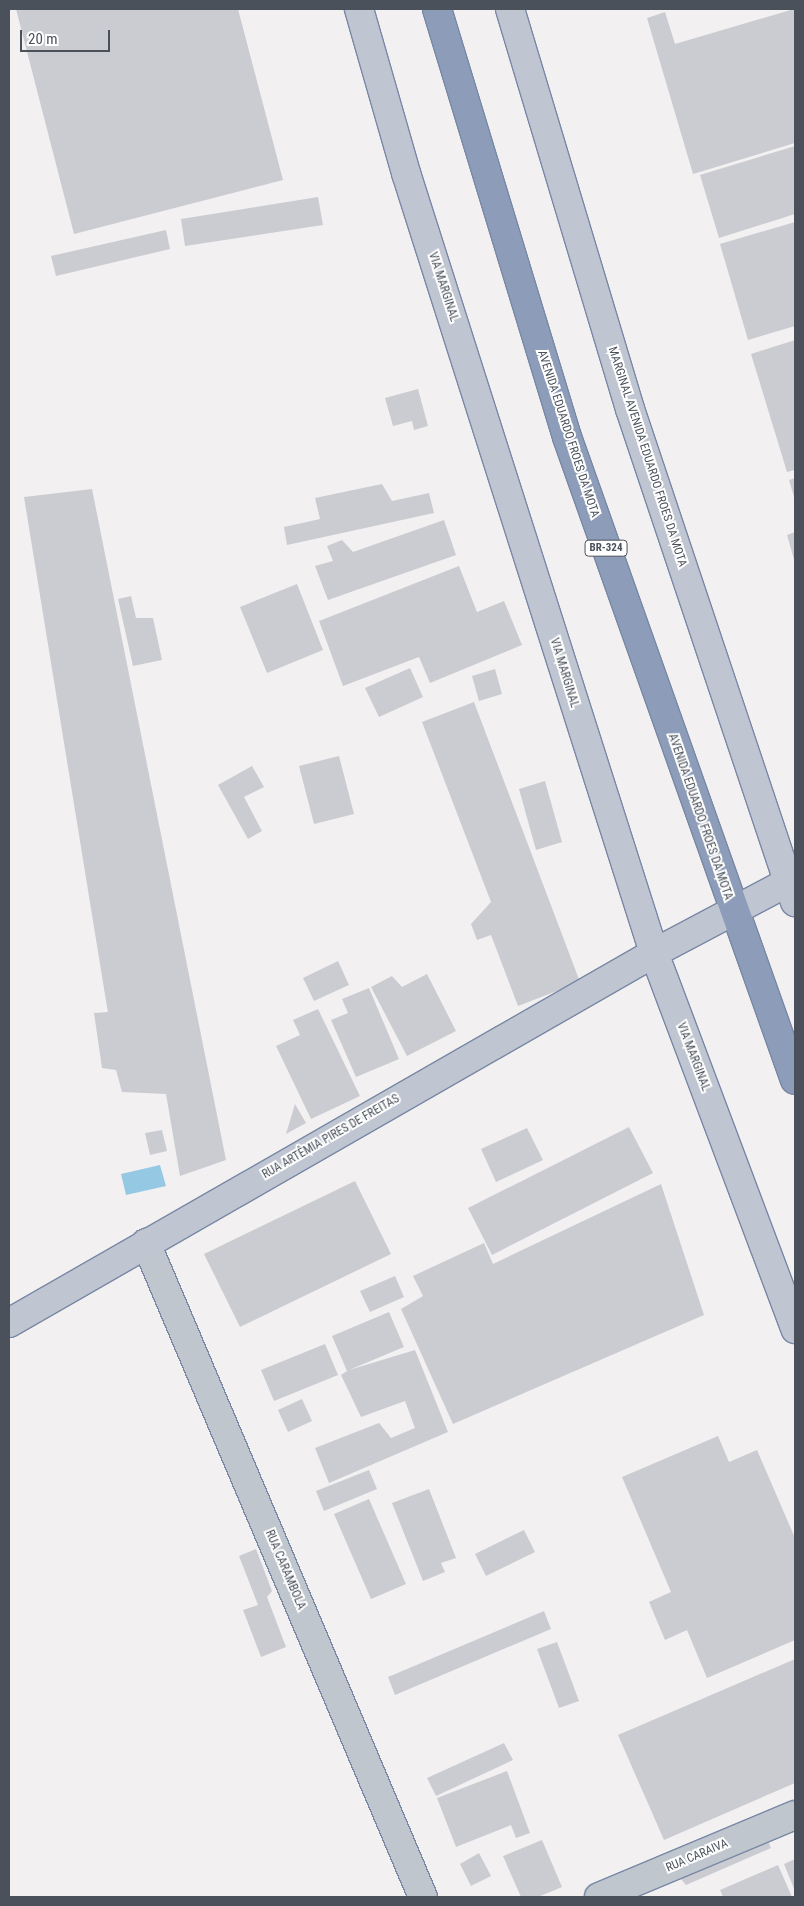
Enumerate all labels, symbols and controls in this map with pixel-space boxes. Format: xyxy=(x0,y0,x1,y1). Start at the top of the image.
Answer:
scale bar xyxy=(22,20,112,52)
text: 20 m xyxy=(28,30,58,48)
street label: VIA MARGINAL xyxy=(425,250,461,324)
street label: MARGINAL AVENIDA EDUARDO FROES DA MOTA xyxy=(605,345,689,569)
street label: AVENIDA EDUARDO FROES DA MOTA xyxy=(534,349,602,519)
road number: BR-324 xyxy=(584,540,628,556)
street label: VIA MARGINAL xyxy=(547,636,581,710)
street label: AVENIDA EDUARDO FROES DA MOTA xyxy=(665,732,735,902)
street label: VIA MARGINAL xyxy=(673,1021,713,1093)
street label: RUA ARTÊMIA PIRES DE FREITAS xyxy=(260,1092,402,1182)
street label: RUA CARAMBOLA xyxy=(262,1528,308,1612)
street label: RUA CARAIVA xyxy=(664,1837,730,1875)

